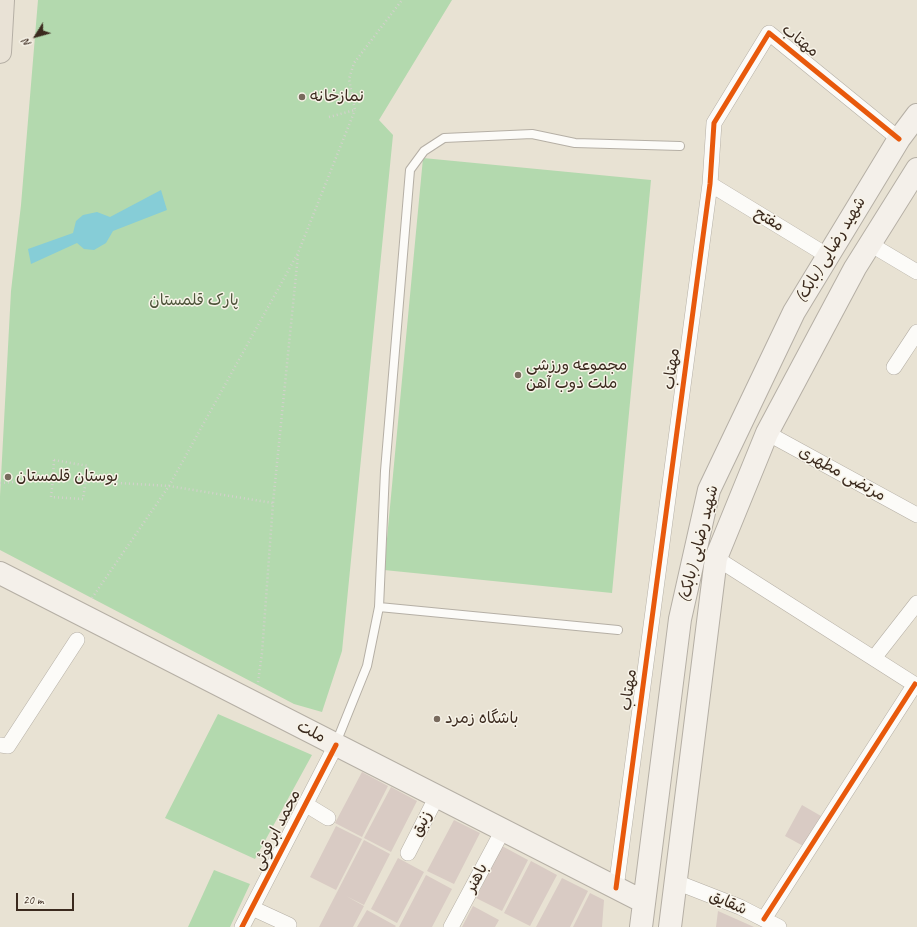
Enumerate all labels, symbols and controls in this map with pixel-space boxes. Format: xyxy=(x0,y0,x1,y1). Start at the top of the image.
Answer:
north arrow xyxy=(16,16,56,56)
street label: مهتاب xyxy=(778,20,822,62)
text: N xyxy=(19,36,34,50)
place label: نمازخانه xyxy=(310,87,364,107)
marker: نمازخانه xyxy=(297,92,307,102)
street label: شهید رضایی (بابک) xyxy=(792,193,870,307)
street label: مفتح xyxy=(751,204,787,236)
park label: پارک قلمستان xyxy=(149,291,239,311)
street label: مهتاب xyxy=(660,347,684,391)
place label: مجموعه ورزشی ملت ذوب آهن xyxy=(526,356,627,394)
marker: مجموعه ورزشی ملت ذوب آهن xyxy=(513,370,523,380)
street label: مرتضی مطهری xyxy=(795,442,889,506)
place label: بوستان قلمستان xyxy=(16,467,118,487)
marker: بوستان قلمستان xyxy=(3,472,13,482)
street label: شهید رضایی (بابک) xyxy=(675,483,723,605)
street label: مهتاب xyxy=(617,668,641,712)
place label: باشگاه زمرد xyxy=(445,709,518,729)
marker: باشگاه زمرد xyxy=(432,714,442,724)
street label: ملت xyxy=(293,717,329,747)
street label: محمد ابرقوئی xyxy=(249,787,305,873)
street label: زنبق xyxy=(407,808,437,840)
street label: باهنر xyxy=(461,860,493,896)
scale bar xyxy=(18,885,76,911)
street label: شقایق xyxy=(706,886,750,920)
text: 20 m xyxy=(23,892,43,908)

